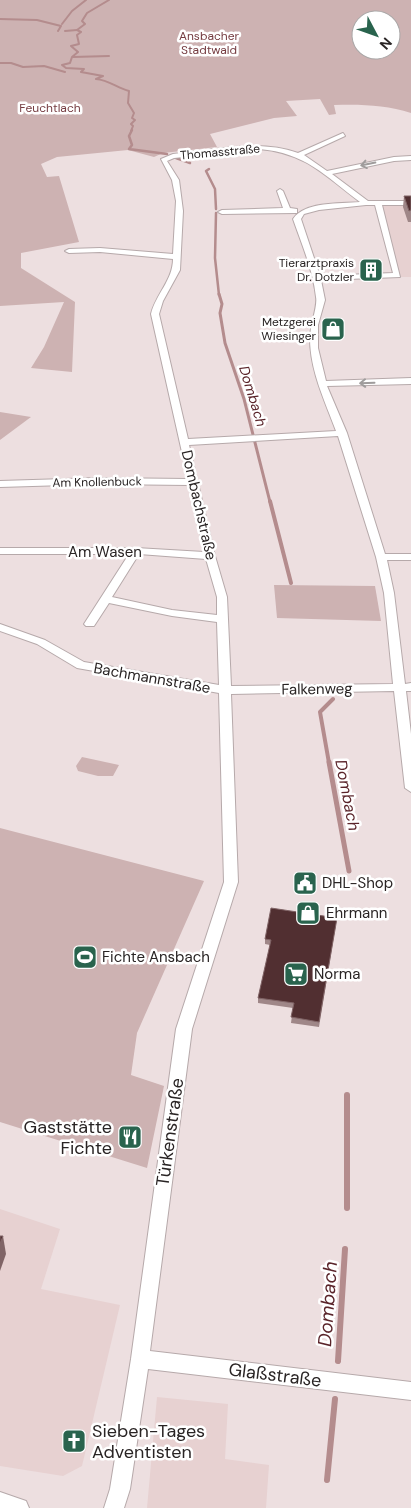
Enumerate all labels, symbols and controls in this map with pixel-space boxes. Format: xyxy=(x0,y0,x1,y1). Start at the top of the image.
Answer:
north arrow xyxy=(351,10,401,60)
park label: Ansbacher Stadtwald xyxy=(179,28,240,58)
text: N xyxy=(376,34,396,53)
park label: Feuchtlach xyxy=(19,100,81,116)
street label: Thomasstraße xyxy=(179,141,261,163)
one-way arrow xyxy=(360,160,376,170)
place label: Tierarztpraxis Dr. Dotzler xyxy=(279,255,355,285)
building icon: Tierarztpraxis Dr. Dotzler xyxy=(358,257,384,283)
place label: Metzgerei Wiesinger xyxy=(261,314,317,344)
shop icon: Metzgerei Wiesinger xyxy=(320,316,346,342)
water label: Dombach xyxy=(235,363,271,429)
one-way arrow xyxy=(359,378,375,388)
street label: Dombachstraße xyxy=(177,448,221,562)
street label: Am Knollenbuck xyxy=(52,473,142,491)
street label: Am Wasen xyxy=(68,542,142,562)
street label: Bachmannstraße xyxy=(92,658,212,698)
street label: Falkenweg xyxy=(281,678,353,700)
water label: Dombach xyxy=(330,758,365,832)
public building icon: DHL-Shop xyxy=(292,870,318,896)
place label: DHL-Shop xyxy=(322,873,393,893)
shop icon: Ehrmann xyxy=(295,900,321,926)
place label: Ehrmann xyxy=(326,903,387,923)
sports icon: Fichte Ansbach xyxy=(72,944,98,970)
place label: Fichte Ansbach xyxy=(102,947,210,967)
supermarket icon: Norma xyxy=(283,961,309,987)
place label: Norma xyxy=(314,964,360,984)
street label: Türkenstraße xyxy=(151,1076,189,1188)
place label: Gaststätte Fichte xyxy=(24,1115,112,1160)
restaurant icon: Gaststätte Fichte xyxy=(117,1124,143,1150)
water label: Dombach xyxy=(312,1261,343,1347)
street label: Glaßstraße xyxy=(227,1357,323,1393)
place label: Sieben-Tages Adventisten xyxy=(92,1419,205,1464)
church icon: Sieben-Tages Adventisten xyxy=(61,1428,87,1454)

